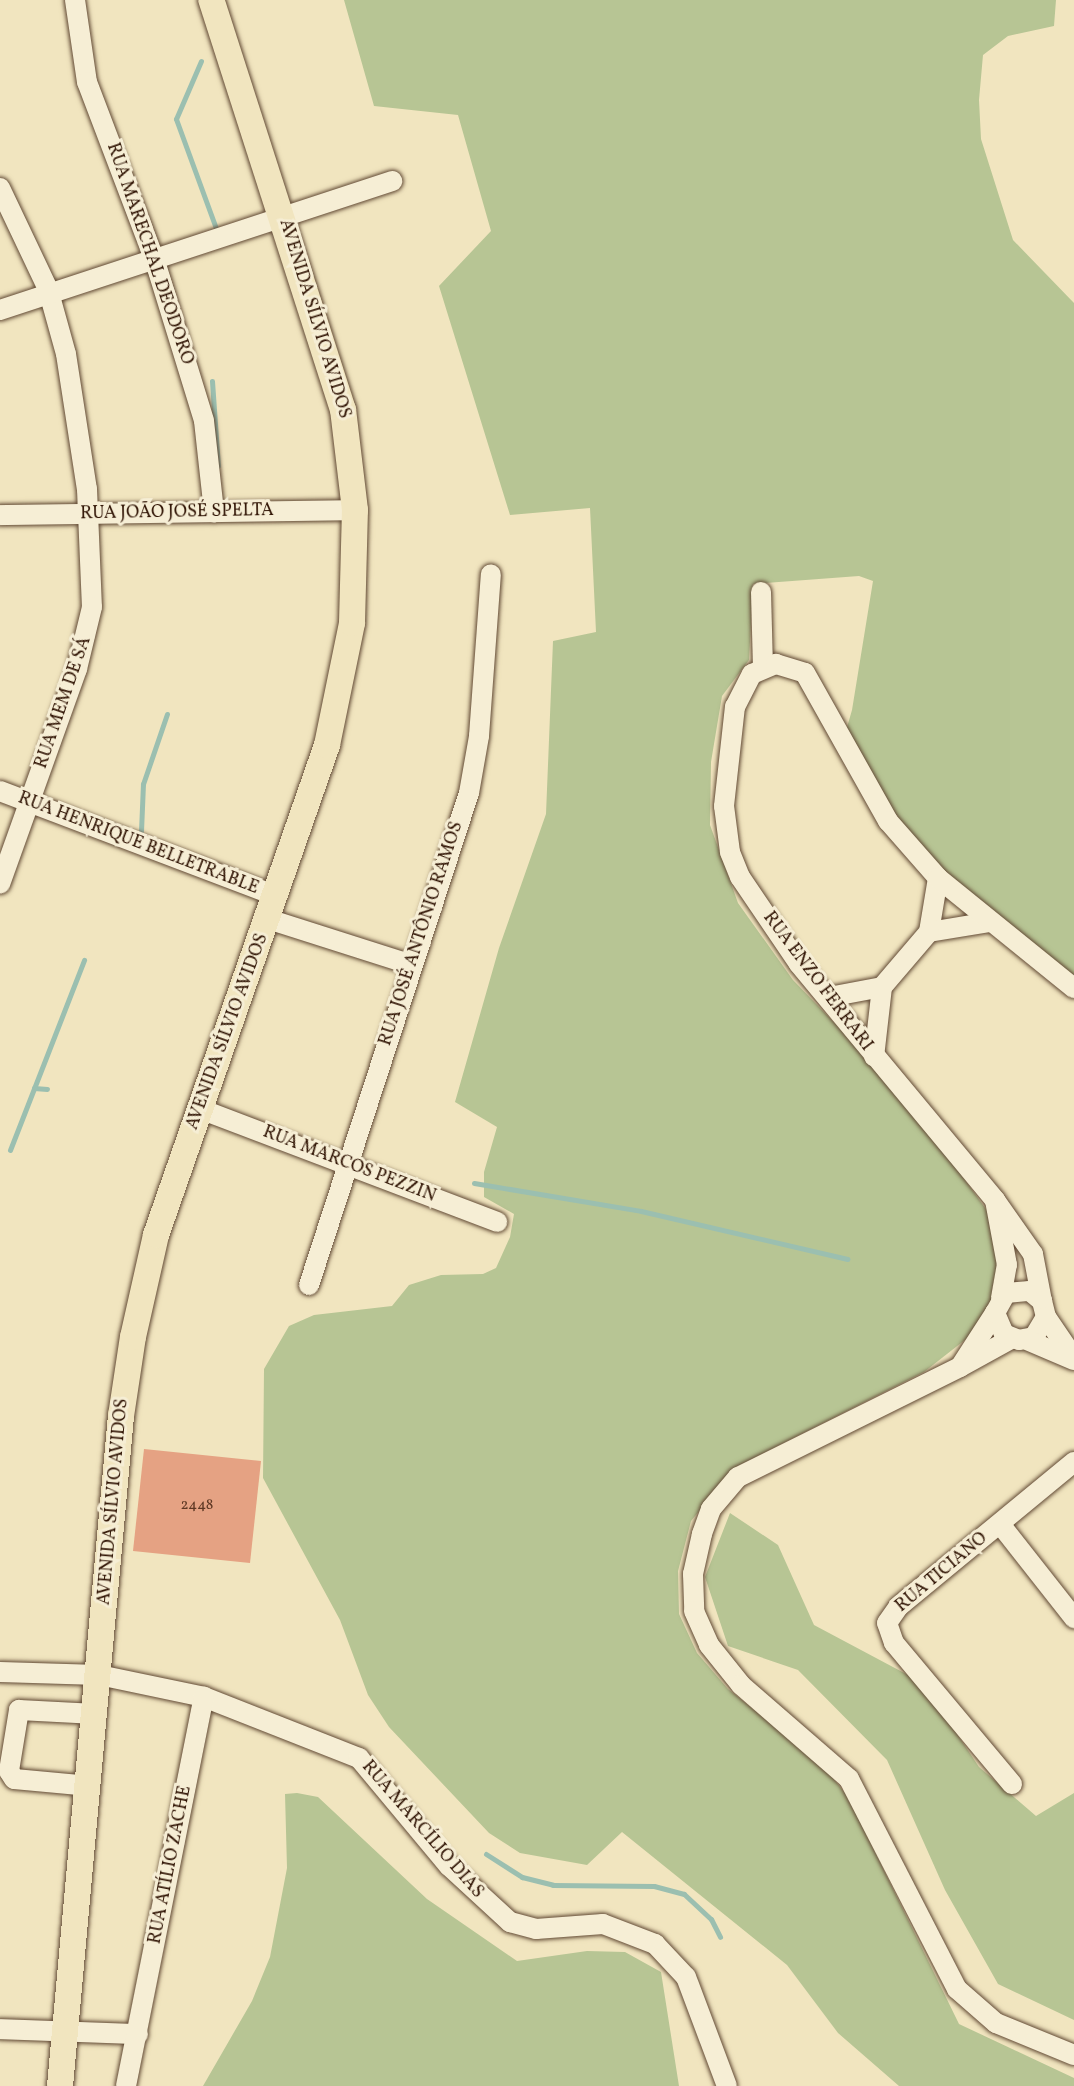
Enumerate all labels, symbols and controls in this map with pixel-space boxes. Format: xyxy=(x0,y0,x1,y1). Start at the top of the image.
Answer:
street label: RUA MARECHAL DEODORO xyxy=(101,140,197,368)
street label: AVENIDA SÍLVIO AVIDOS xyxy=(273,217,355,421)
street label: RUA JOÃO JOSÉ SPELTA xyxy=(80,501,274,525)
street label: RUA MEM DE SÁ xyxy=(31,634,97,772)
street label: RUA HENRIQUE BELLETRABLE xyxy=(15,788,261,900)
street label: RUA JOSÉ ANTÔNIO RAMOS xyxy=(376,819,468,1049)
street label: RUA ENZO FERRARI xyxy=(757,908,877,1056)
street label: AVENIDA SÍLVIO AVIDOS xyxy=(182,931,274,1133)
street label: RUA MARCOS PEZZIN xyxy=(259,1122,439,1208)
street label: AVENIDA SÍLVIO AVIDOS xyxy=(94,1398,134,1606)
house number: 2448 xyxy=(181,1497,213,1515)
street label: RUA TICIANO xyxy=(891,1528,993,1618)
street label: RUA MARCÍLIO DIAS xyxy=(356,1757,488,1903)
street label: RUA ATÍLIO ZACHE xyxy=(145,1784,197,1946)

